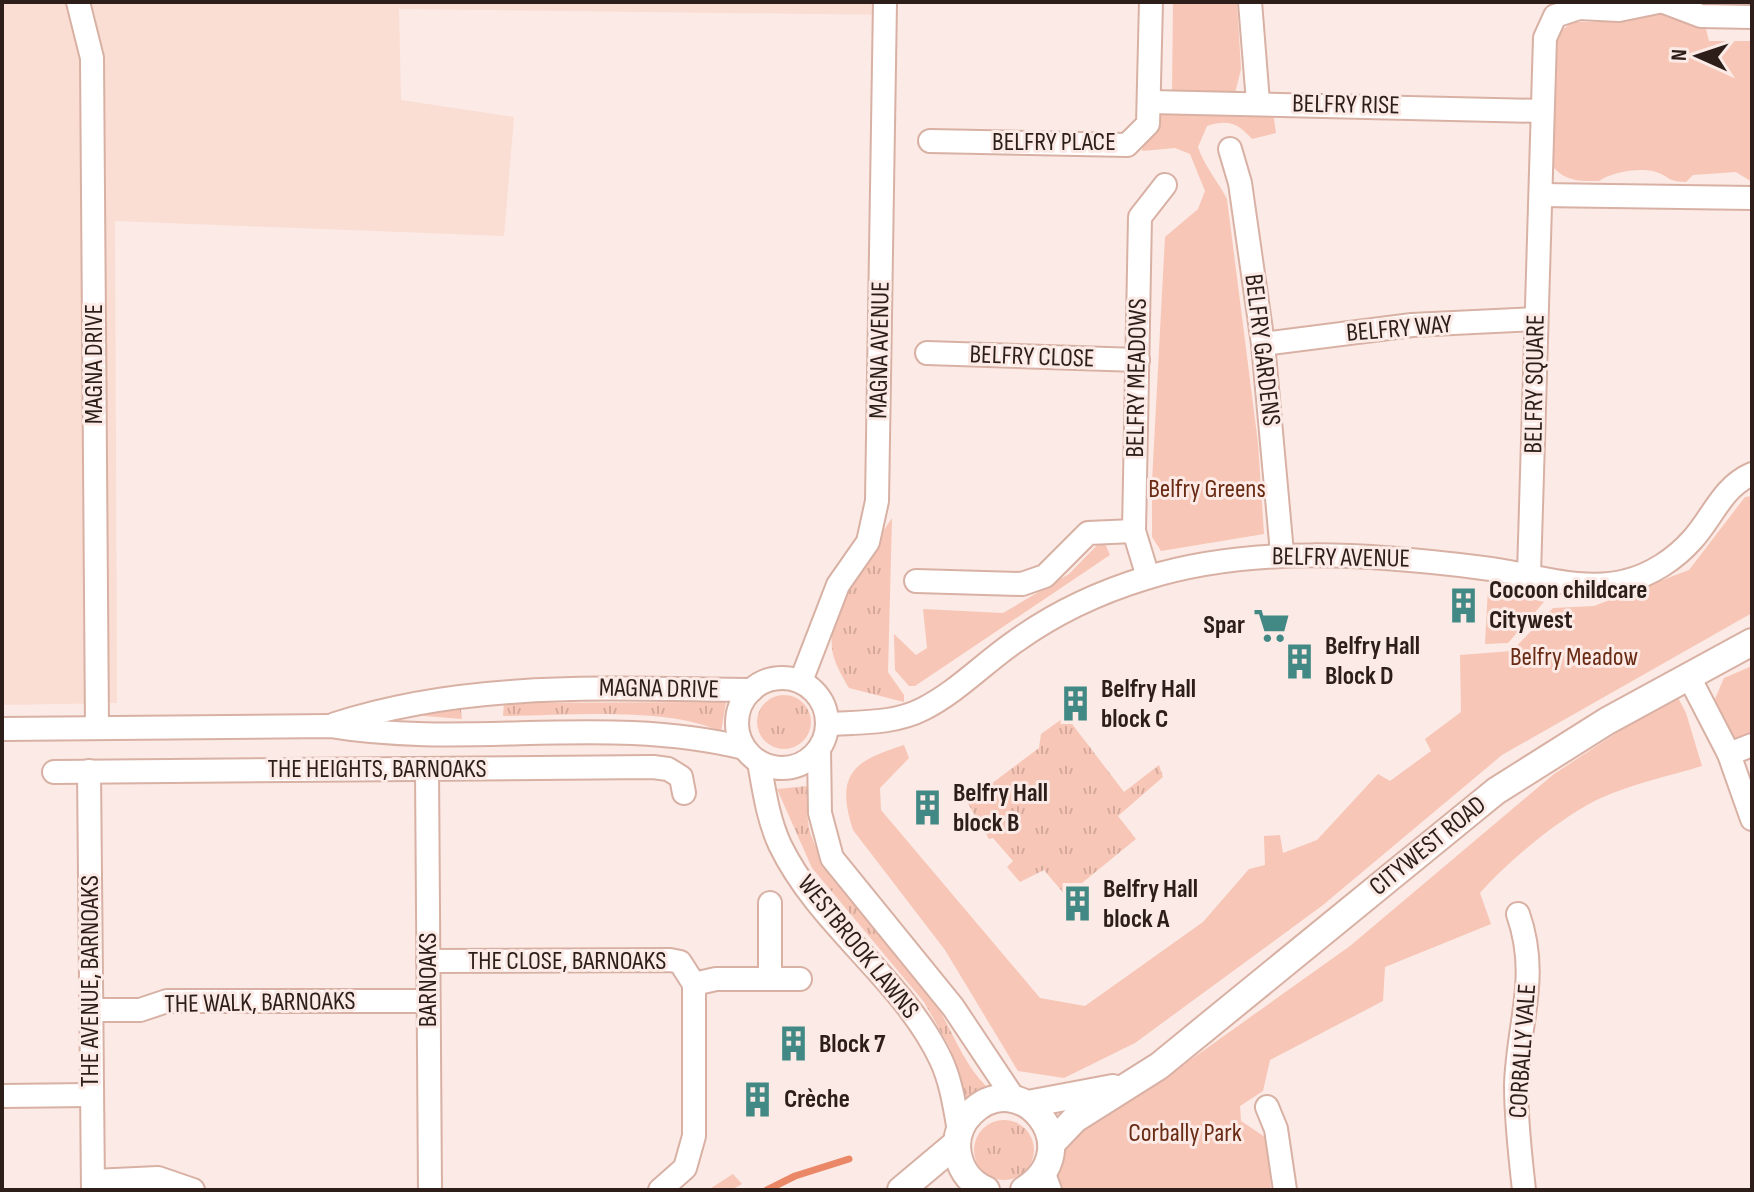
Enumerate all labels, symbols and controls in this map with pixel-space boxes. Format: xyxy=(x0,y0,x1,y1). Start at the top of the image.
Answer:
north arrow xyxy=(1658,16,1738,96)
text: N xyxy=(1666,48,1693,62)
street label: BELFRY RISE xyxy=(1292,89,1400,121)
street label: BELFRY PLACE xyxy=(992,127,1116,158)
street label: BELFRY GARDENS xyxy=(1237,272,1287,428)
street label: MAGNA AVENUE xyxy=(863,281,897,419)
street label: BELFRY MEADOWS xyxy=(1120,298,1154,458)
street label: MAGNA DRIVE xyxy=(79,304,110,424)
street label: BELFRY WAY xyxy=(1345,309,1453,349)
street label: BELFRY SQUARE xyxy=(1518,314,1552,454)
street label: BELFRY CLOSE xyxy=(969,339,1095,375)
park label: Belfry Greens xyxy=(1148,474,1266,505)
street label: BELFRY AVENUE xyxy=(1272,541,1410,575)
place label: Cocoon childcare Citywest xyxy=(1489,575,1647,636)
building icon: Cocoon childcare Citywest xyxy=(1444,586,1482,624)
supermarket icon: Spar xyxy=(1252,606,1290,644)
place label: Spar xyxy=(1203,610,1245,641)
place label: Belfry Hall Block D xyxy=(1325,631,1420,692)
building icon: Belfry Hall Block D xyxy=(1280,642,1318,680)
park label: Belfry Meadow xyxy=(1510,642,1639,673)
street label: MAGNA DRIVE xyxy=(599,672,719,706)
place label: Belfry Hall block C xyxy=(1101,674,1196,735)
building icon: Belfry Hall block C xyxy=(1056,685,1094,723)
street label: THE HEIGHTS, BARNOAKS xyxy=(267,754,487,785)
place label: Belfry Hall block B xyxy=(953,778,1048,839)
building icon: Belfry Hall block B xyxy=(908,789,946,827)
street label: CITYWEST ROAD xyxy=(1363,790,1493,902)
street label: WESTBROOK LAWNS xyxy=(791,869,925,1025)
place label: Belfry Hall block A xyxy=(1103,874,1198,935)
street label: THE AVENUE, BARNOAKS xyxy=(75,875,106,1087)
building icon: Belfry Hall block A xyxy=(1058,885,1096,923)
street label: BARNOAKS xyxy=(413,933,444,1027)
street label: THE CLOSE, BARNOAKS xyxy=(468,946,666,977)
street label: CORBALLY VALE xyxy=(1503,983,1543,1119)
street label: THE WALK, BARNOAKS xyxy=(164,986,356,1020)
building icon: Block 7 xyxy=(774,1025,812,1063)
place label: Block 7 xyxy=(819,1029,886,1060)
building icon: Crèche xyxy=(739,1080,777,1118)
place label: Crèche xyxy=(784,1084,850,1115)
park label: Corbally Park xyxy=(1128,1118,1242,1149)

